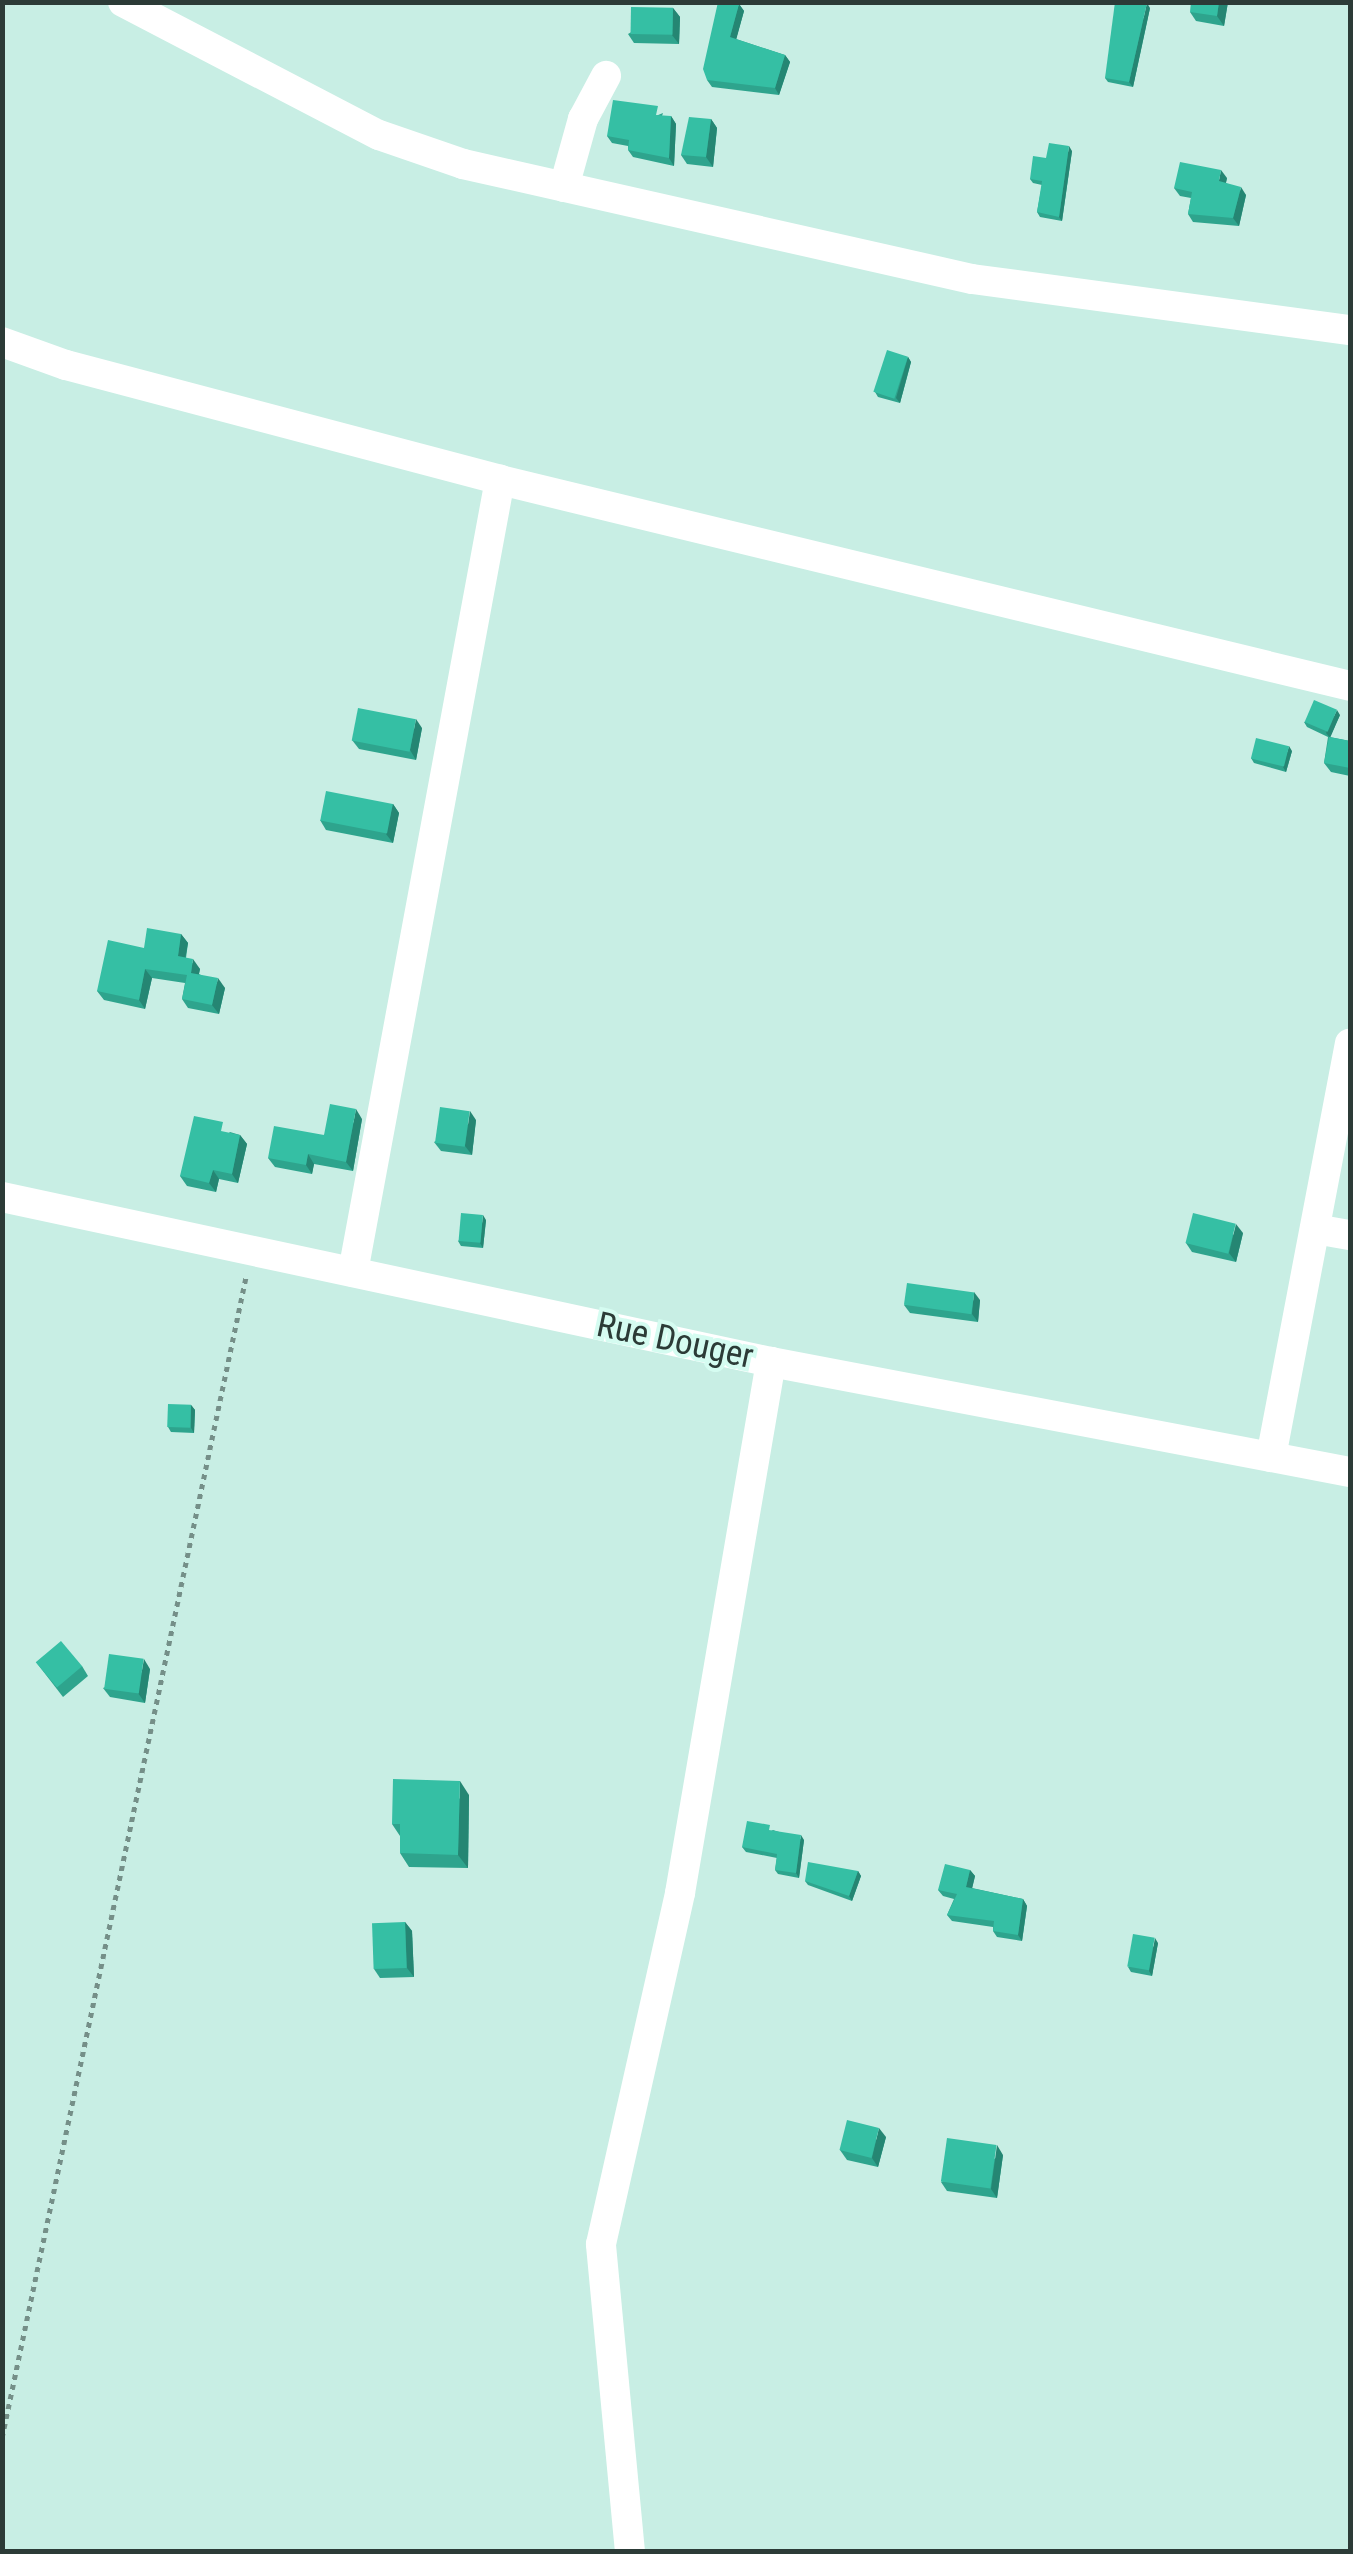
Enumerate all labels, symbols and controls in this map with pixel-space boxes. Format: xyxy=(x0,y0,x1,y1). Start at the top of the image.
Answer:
street label: Rue Douger xyxy=(593,1304,757,1378)

